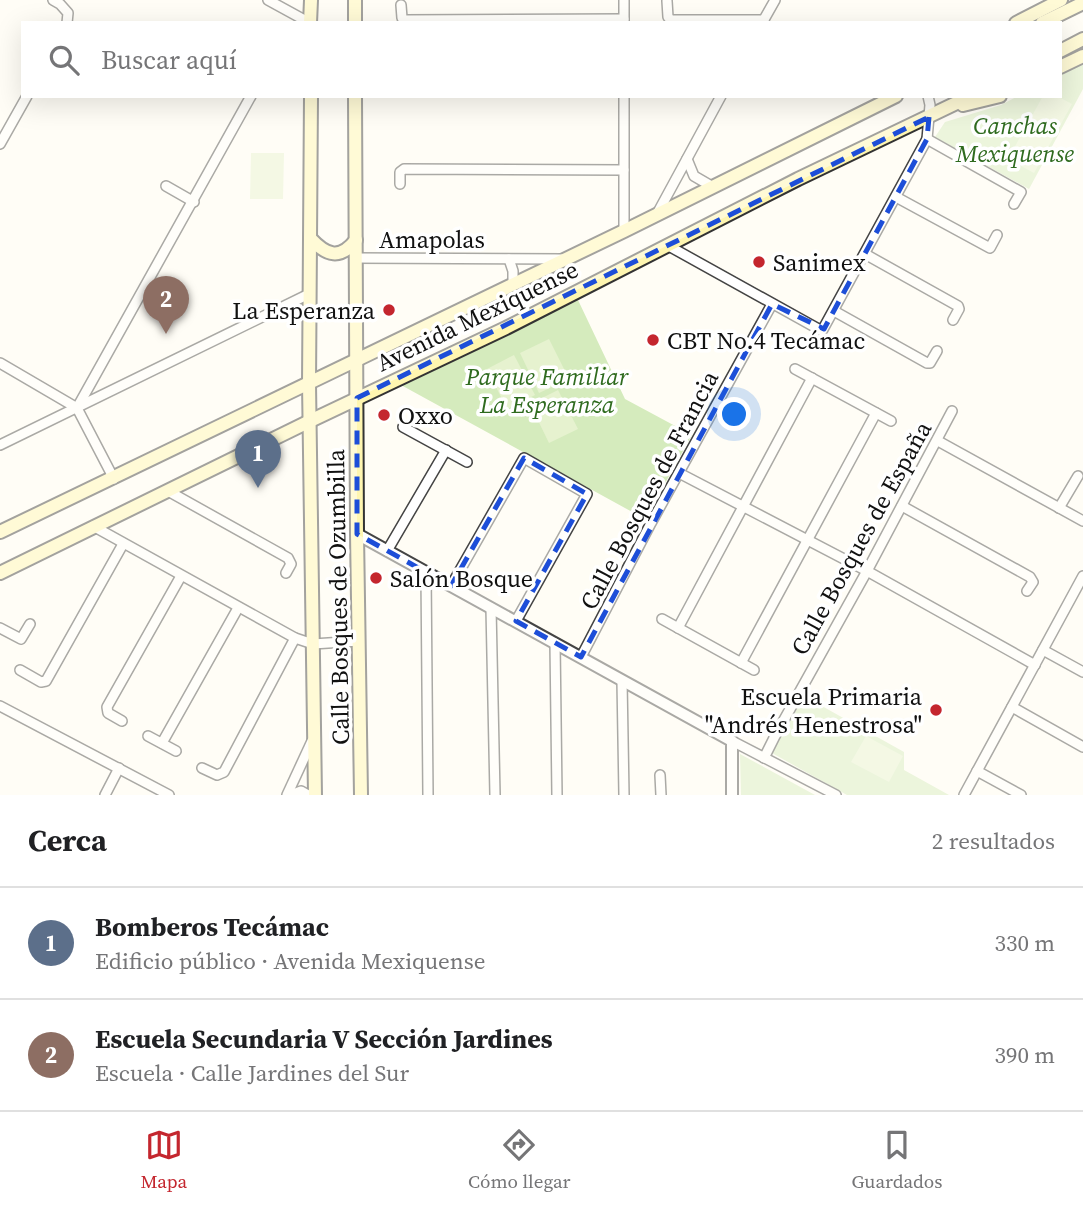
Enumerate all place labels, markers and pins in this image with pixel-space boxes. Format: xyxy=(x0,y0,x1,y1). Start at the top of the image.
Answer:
place label: Sanimex xyxy=(773,246,866,279)
marker: Sanimex xyxy=(751,254,767,270)
pin: 2 xyxy=(143,276,189,334)
place label: La Esperanza xyxy=(232,294,376,327)
marker: La Esperanza xyxy=(381,302,397,318)
place label: CBT No.4 Tecámac xyxy=(667,324,865,357)
marker: CBT No.4 Tecámac xyxy=(645,332,661,348)
place label: Oxxo xyxy=(398,399,453,432)
marker: Oxxo xyxy=(376,407,392,423)
pin: 1 xyxy=(235,430,281,488)
place label: Salón Bosque xyxy=(390,562,533,595)
marker: Salón Bosque xyxy=(368,570,384,586)
place label: Escuela Primaria "Andrés Henestrosa" xyxy=(705,680,923,741)
marker: Escuela Primaria "Andrés Henestrosa" xyxy=(928,702,944,718)

